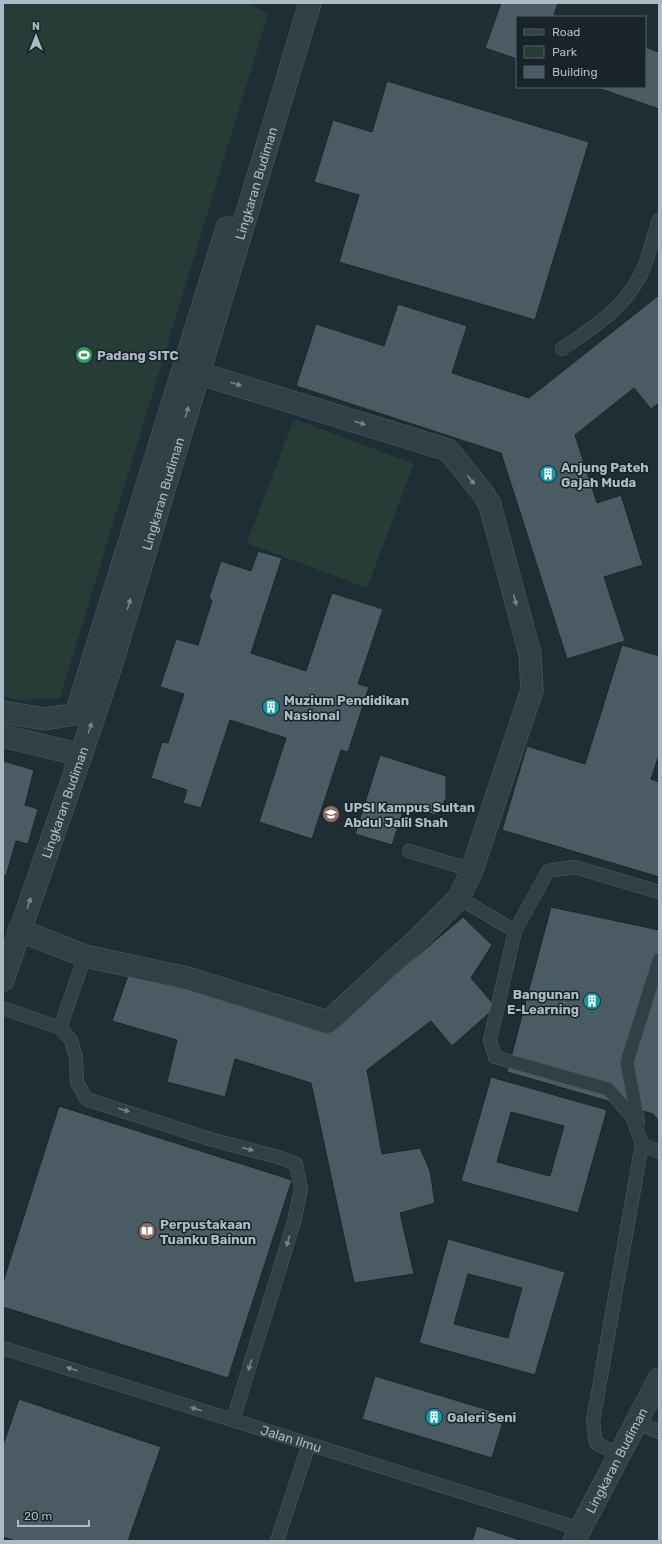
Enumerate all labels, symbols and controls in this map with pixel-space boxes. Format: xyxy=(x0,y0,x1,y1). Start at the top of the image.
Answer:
north arrow xyxy=(16,16,56,56)
legend xyxy=(516,16,646,88)
text: N xyxy=(32,20,40,33)
text: Road xyxy=(552,25,580,39)
text: Park xyxy=(552,45,578,59)
text: Building xyxy=(552,65,598,79)
street label: Lingkaran Budiman xyxy=(232,125,280,242)
sports icon: Padang SITC xyxy=(74,345,94,365)
place label: Padang SITC xyxy=(97,348,179,363)
one-way arrow xyxy=(230,381,242,387)
one-way arrow xyxy=(184,406,190,418)
one-way arrow xyxy=(354,420,366,426)
street label: Lingkaran Budiman xyxy=(139,436,187,552)
place label: Anjung Pateh Gajah Muda xyxy=(561,460,649,490)
building icon: Anjung Pateh Gajah Muda xyxy=(538,464,558,484)
one-way arrow xyxy=(467,474,476,485)
one-way arrow xyxy=(513,594,519,606)
one-way arrow xyxy=(126,597,132,609)
place label: Muzium Pendidikan Nasional xyxy=(284,693,409,723)
building icon: Muzium Pendidikan Nasional xyxy=(261,697,281,717)
one-way arrow xyxy=(87,721,93,733)
street label: Lingkaran Budiman xyxy=(39,745,91,860)
place label: UPSI Kampus Sultan Abdul Jalil Shah xyxy=(344,800,475,830)
school or university icon: UPSI Kampus Sultan Abdul Jalil Shah xyxy=(321,804,341,824)
one-way arrow xyxy=(26,897,32,909)
place label: Bangunan E-Learning xyxy=(507,987,579,1017)
building icon: Bangunan E-Learning xyxy=(582,991,602,1011)
one-way arrow xyxy=(118,1107,130,1113)
one-way arrow xyxy=(242,1146,254,1152)
place label: Perpustakaan Tuanku Bainun xyxy=(160,1217,256,1247)
library icon: Perpustakaan Tuanku Bainun xyxy=(137,1221,157,1241)
one-way arrow xyxy=(285,1235,291,1247)
one-way arrow xyxy=(247,1359,253,1371)
one-way arrow xyxy=(65,1366,77,1372)
one-way arrow xyxy=(189,1405,201,1411)
street label: Lingkaran Budiman xyxy=(583,1405,651,1516)
building icon: Galeri Seni xyxy=(424,1407,444,1427)
place label: Galeri Seni xyxy=(447,1410,516,1425)
street label: Jalan Ilmu xyxy=(259,1422,323,1455)
scale bar xyxy=(18,1502,89,1528)
text: 20 m xyxy=(24,1509,52,1523)

